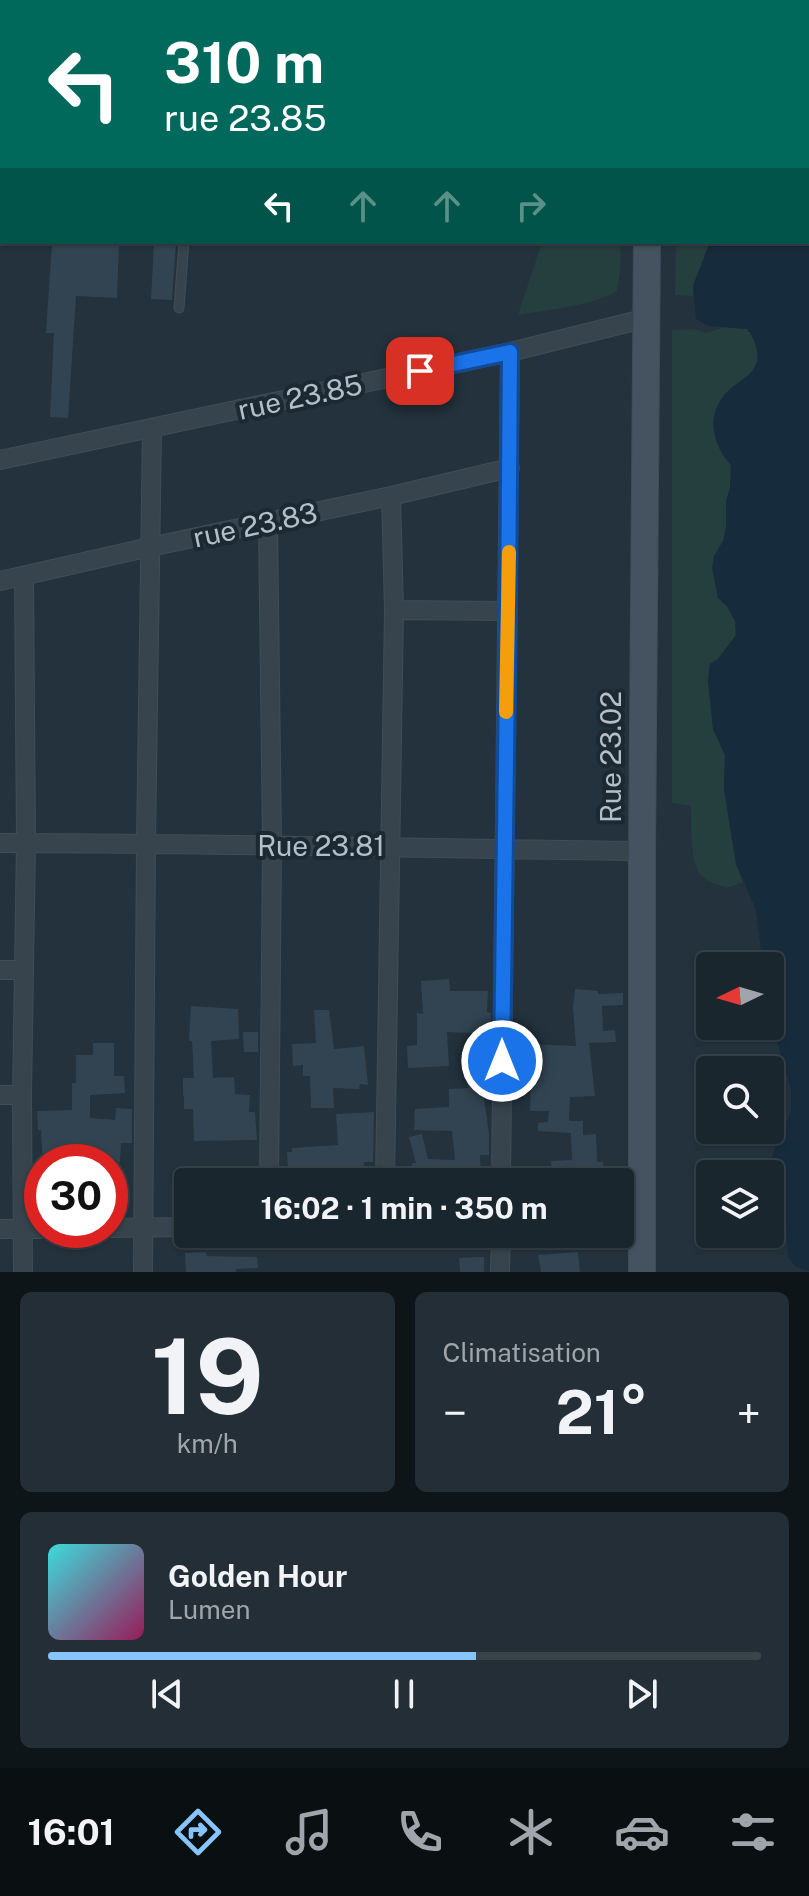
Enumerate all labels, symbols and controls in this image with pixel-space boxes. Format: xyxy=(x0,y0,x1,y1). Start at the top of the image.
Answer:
text: 310 m xyxy=(164,30,324,96)
icon: left xyxy=(32,32,136,136)
text: rue 23.85 xyxy=(164,97,326,139)
icon: left xyxy=(257,184,301,228)
icon: ahead xyxy=(341,184,385,228)
icon: ahead xyxy=(425,184,469,228)
icon: right xyxy=(509,184,553,228)
pin xyxy=(386,337,454,405)
icon: arrive xyxy=(398,349,442,393)
street label: rue 23.85 xyxy=(235,367,365,426)
street label: rue 23.83 xyxy=(190,495,320,554)
street label: Rue 23.02 xyxy=(594,691,627,823)
street label: Rue 23.81 xyxy=(257,829,385,862)
north arrow xyxy=(696,952,784,1040)
map controls xyxy=(696,952,784,1248)
position arrow xyxy=(460,1019,544,1103)
button: search xyxy=(696,1056,784,1144)
speed limit sign: 30 xyxy=(24,1144,128,1248)
button: layers xyxy=(696,1160,784,1248)
text: 16:02 · 1 min · 350 m xyxy=(260,1190,548,1226)
text: 19 xyxy=(151,1315,264,1437)
text: Climatisation xyxy=(443,1337,601,1368)
text: 21° xyxy=(556,1377,648,1448)
text: − xyxy=(443,1387,467,1439)
text: + xyxy=(737,1387,761,1439)
text: km/h xyxy=(177,1428,238,1459)
text: Golden Hour xyxy=(168,1558,347,1594)
text: Lumen xyxy=(168,1594,251,1625)
icon: previous xyxy=(145,1672,189,1716)
icon: pause xyxy=(382,1672,426,1716)
icon: next xyxy=(620,1672,664,1716)
icon: directions xyxy=(170,1804,226,1860)
icon: music xyxy=(281,1804,337,1860)
icon: phone xyxy=(392,1804,448,1860)
icon: climate xyxy=(503,1804,559,1860)
icon: car xyxy=(614,1804,670,1860)
icon: filters xyxy=(725,1804,781,1860)
text: 16:01 xyxy=(28,1811,115,1853)

